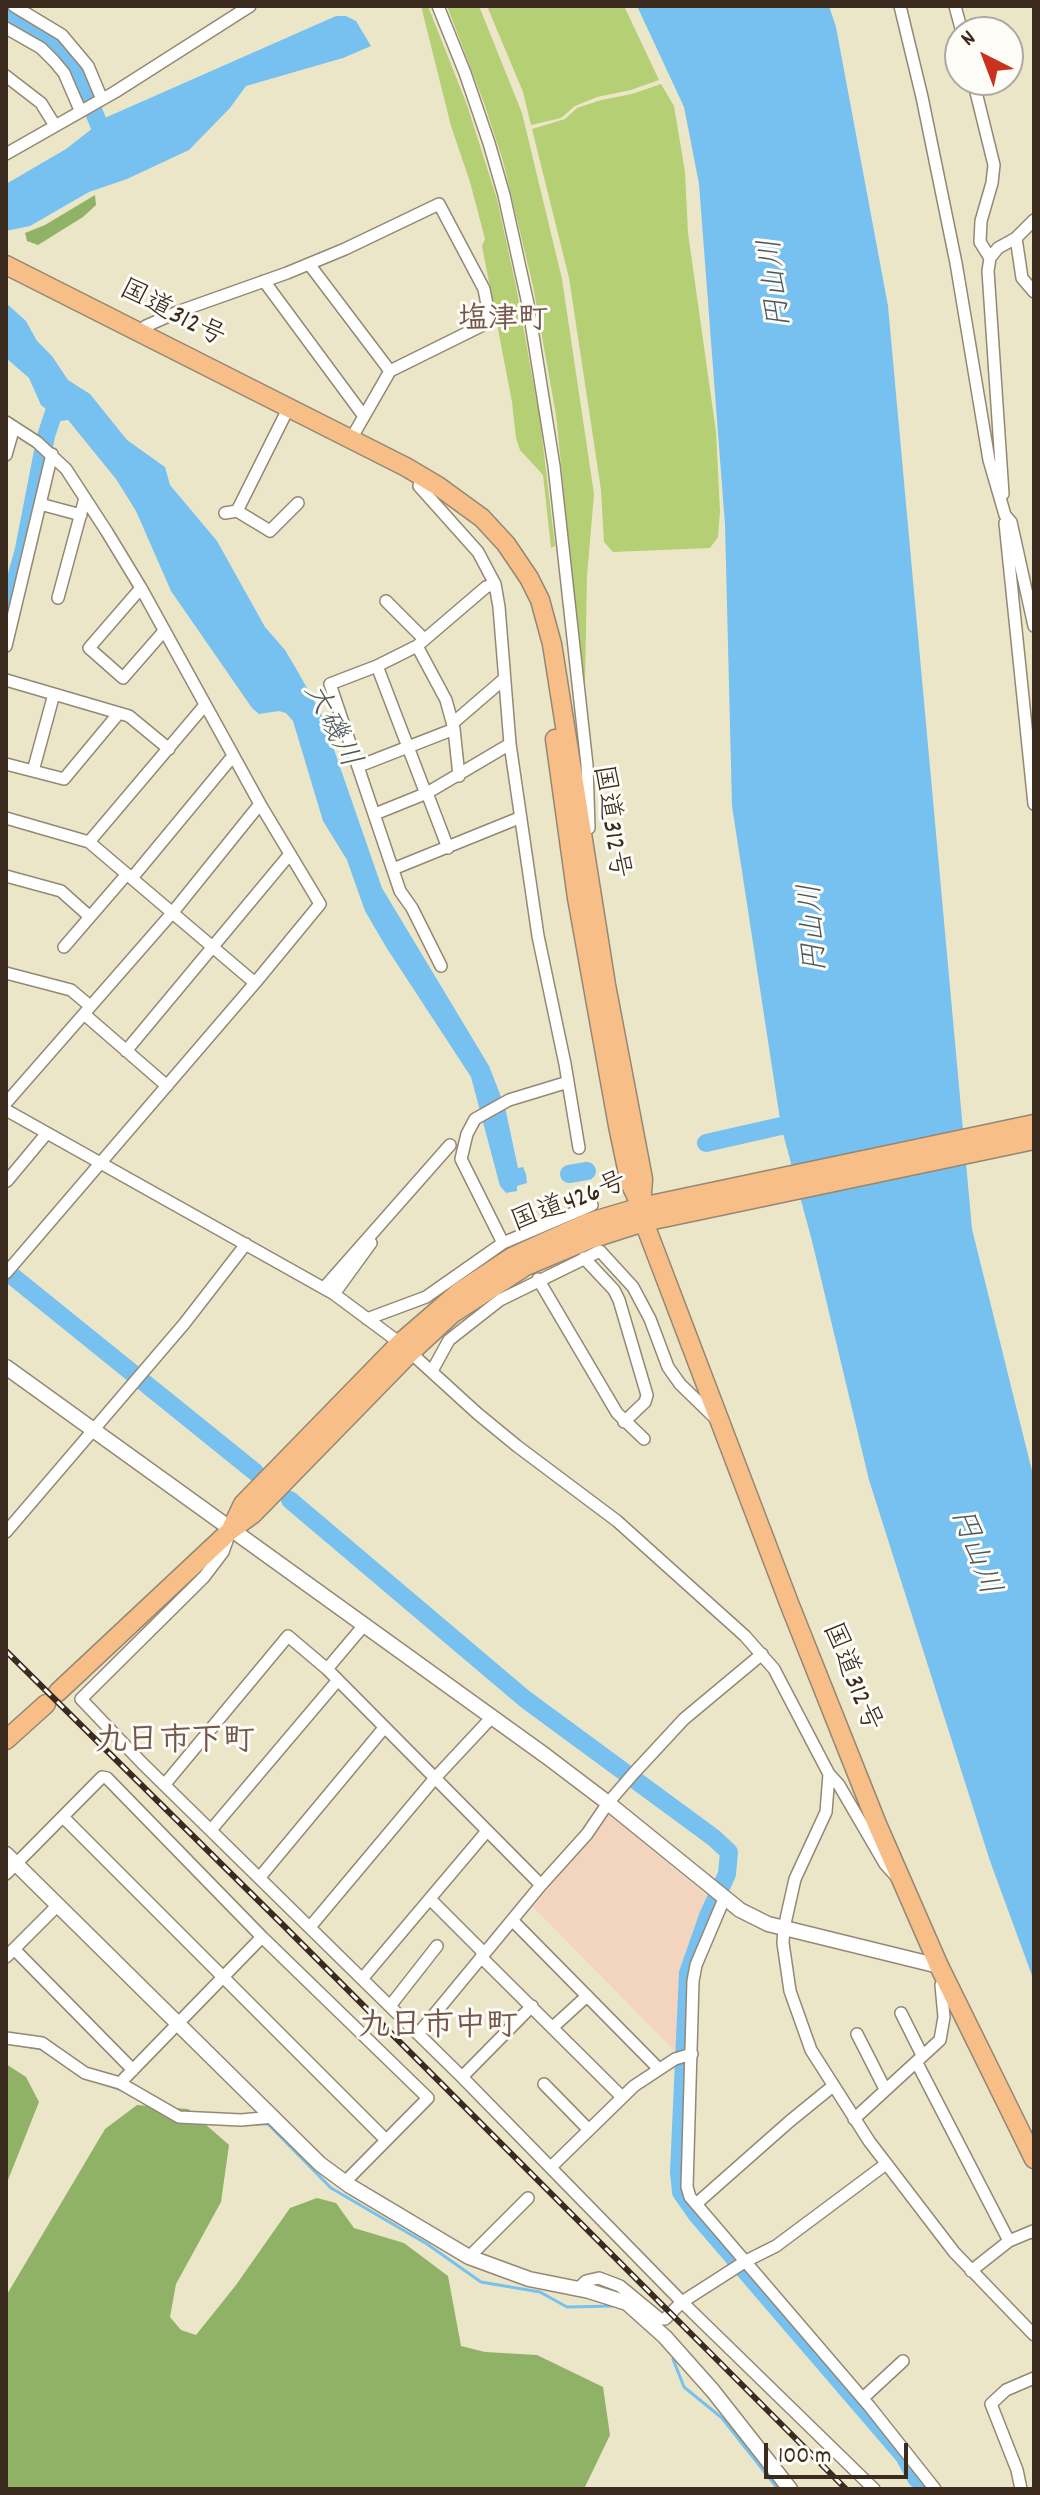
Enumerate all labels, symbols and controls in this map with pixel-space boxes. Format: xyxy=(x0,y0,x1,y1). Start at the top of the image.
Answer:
north arrow xyxy=(944,16,1024,96)
text: N xyxy=(955,24,983,54)
water label: 円山川 xyxy=(756,236,802,330)
street label: 国道312号 xyxy=(112,275,230,357)
district label: 塩津町 xyxy=(458,305,548,341)
water label: 大磯川 xyxy=(293,679,365,775)
street label: 国道312号 xyxy=(582,763,634,881)
water label: 円山川 xyxy=(796,882,838,974)
street label: 国道426号 xyxy=(507,1168,633,1242)
water label: 円山川 xyxy=(939,1505,1005,1601)
street label: 国道312号 xyxy=(812,1618,886,1738)
district label: 九日市下町 xyxy=(95,1726,255,1764)
district label: 九日市中町 xyxy=(358,2011,518,2049)
scale bar xyxy=(768,2427,912,2477)
text: 100 m xyxy=(778,2440,831,2474)

